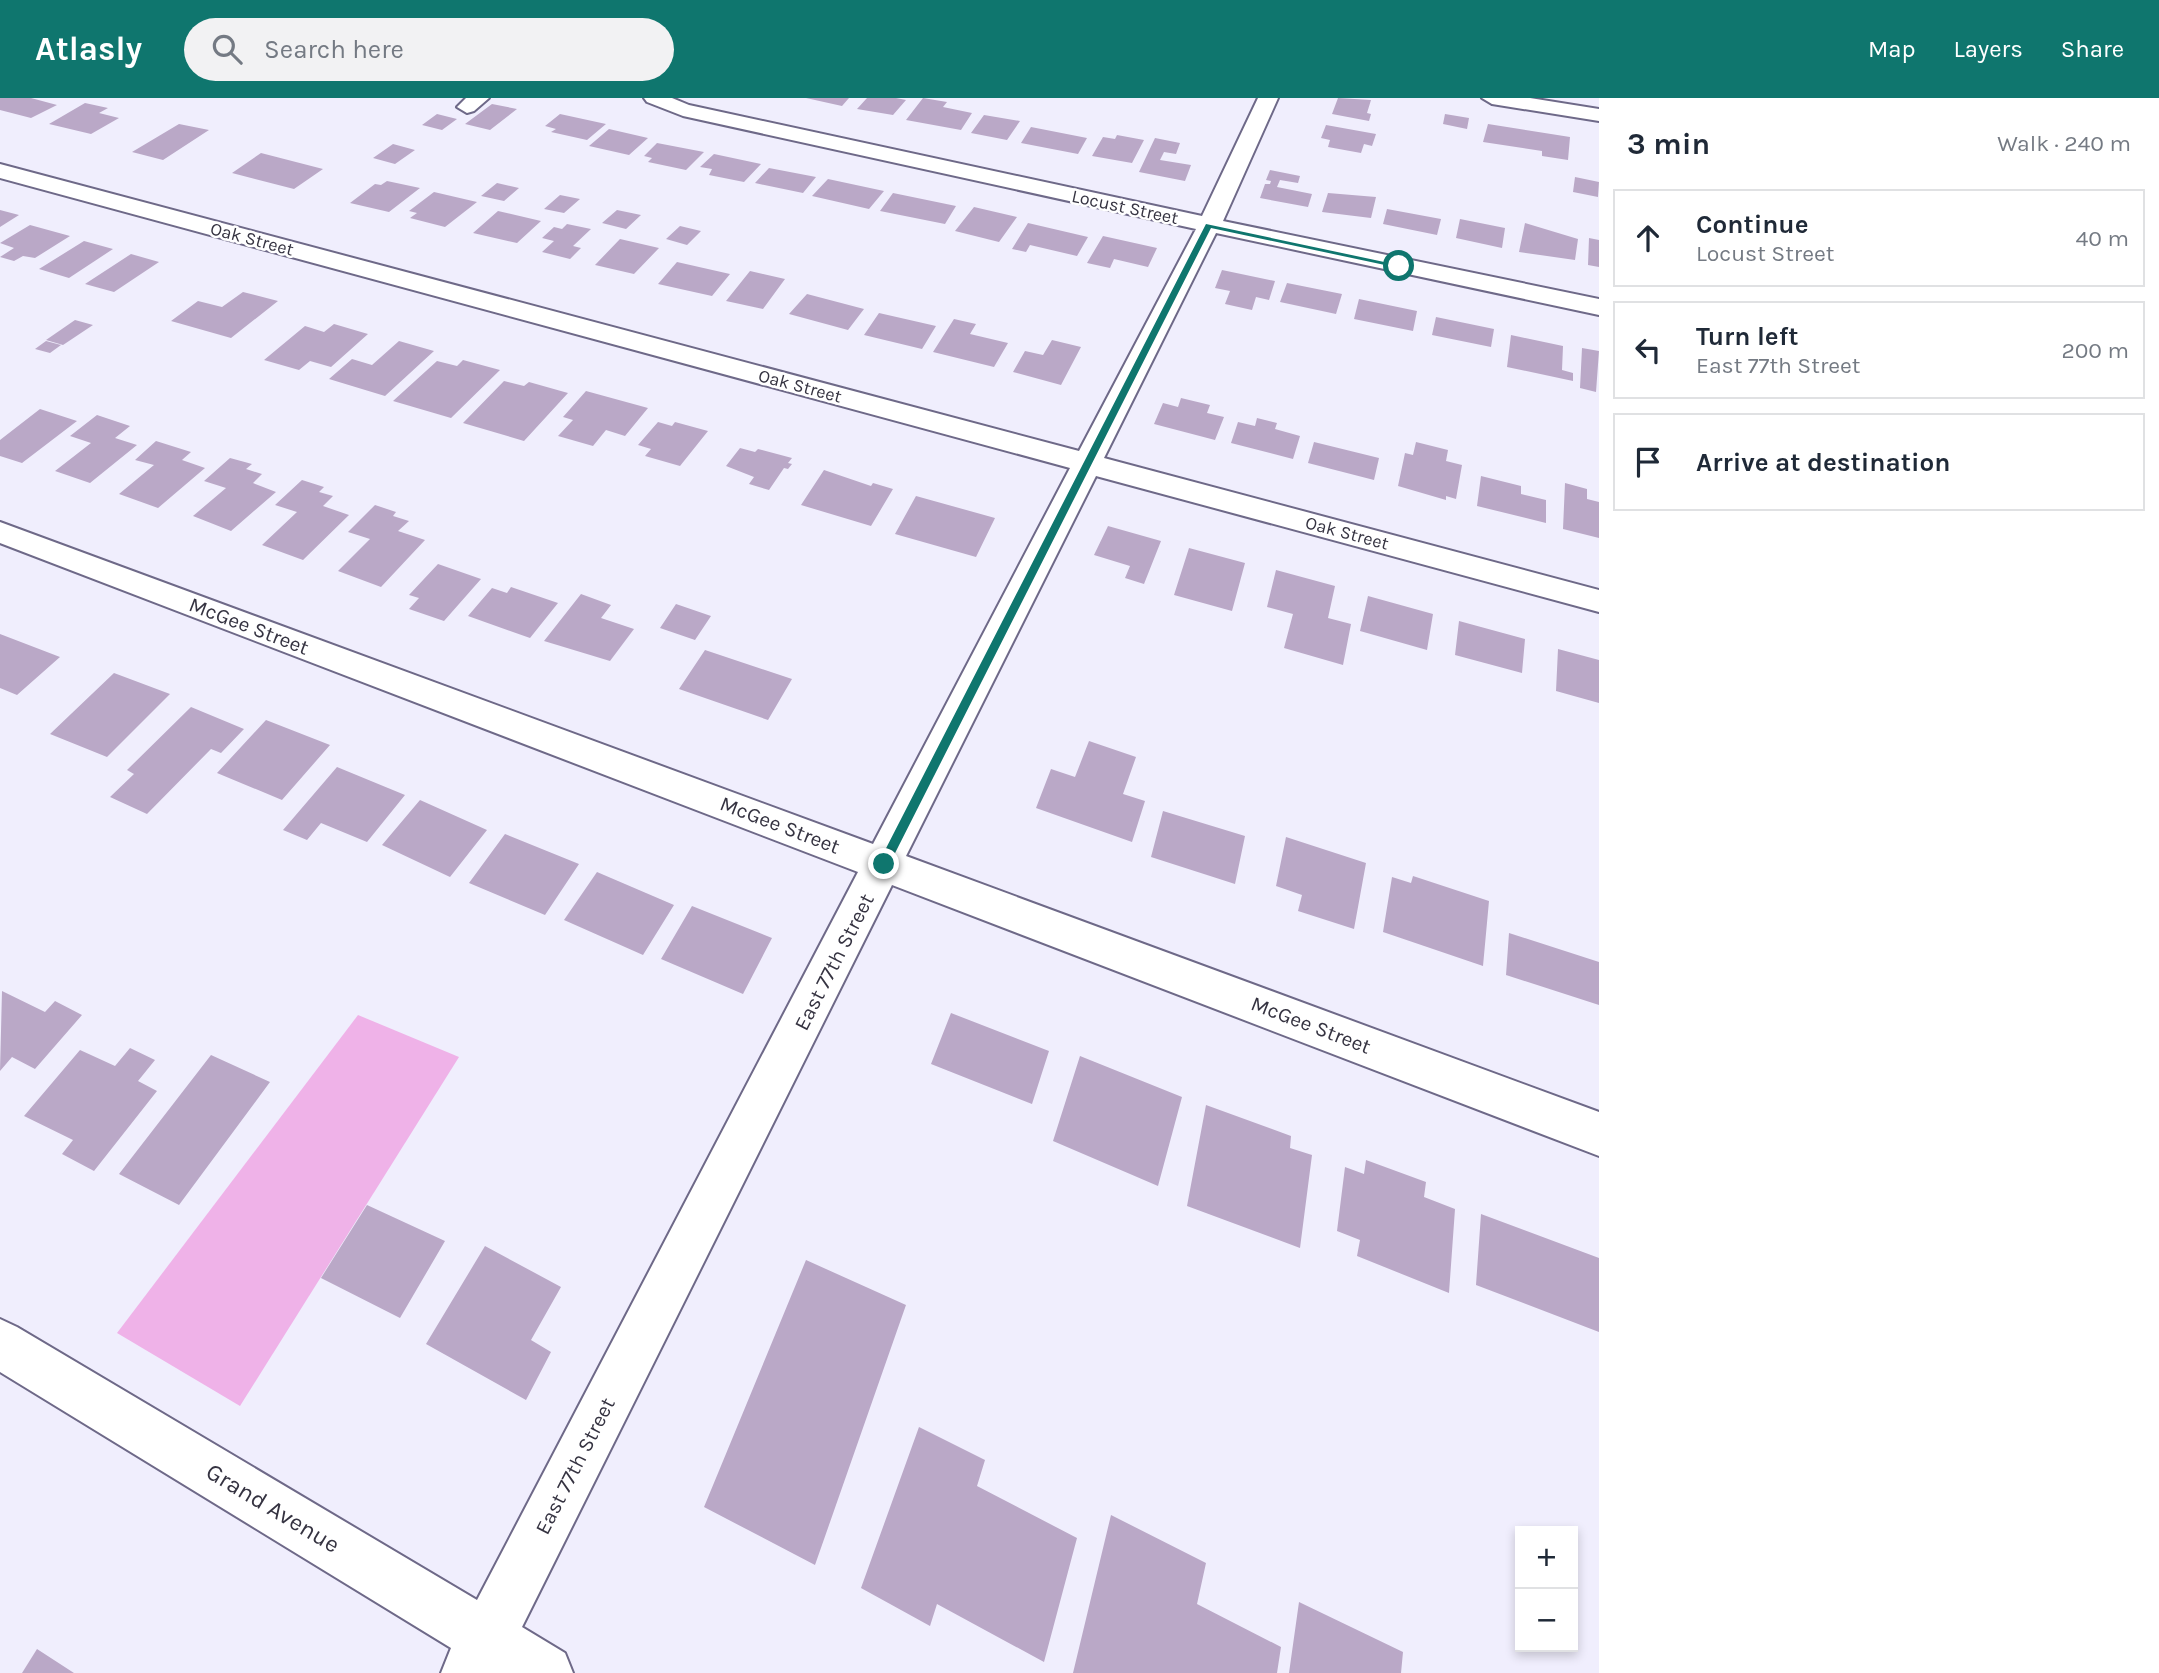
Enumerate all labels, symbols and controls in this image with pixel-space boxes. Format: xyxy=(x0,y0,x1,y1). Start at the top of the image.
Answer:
search box xyxy=(184,18,674,81)
text: Atlasly xyxy=(35,30,142,68)
icon: search xyxy=(208,30,246,68)
text: Search here xyxy=(264,34,404,65)
text: Map xyxy=(1868,35,1916,63)
text: Layers xyxy=(1954,35,2023,63)
text: Share xyxy=(2061,35,2124,63)
text: 3 min xyxy=(1627,126,1710,162)
text: Walk · 240 m xyxy=(1997,130,2131,157)
street label: Locust Street xyxy=(1070,185,1181,229)
text: Continue xyxy=(1696,209,1808,240)
street label: Oak Street xyxy=(208,217,296,261)
icon: ahead xyxy=(1629,219,1667,257)
text: 40 m xyxy=(2076,225,2129,252)
text: Locust Street xyxy=(1696,240,1834,267)
route start xyxy=(1383,250,1414,281)
text: Turn left xyxy=(1696,321,1798,352)
icon: left xyxy=(1629,331,1667,369)
text: 200 m xyxy=(2061,337,2129,364)
text: East 77th Street xyxy=(1696,352,1861,379)
street label: Oak Street xyxy=(756,364,844,408)
icon: arrive xyxy=(1629,443,1667,481)
text: Arrive at destination xyxy=(1696,447,1950,478)
street label: Oak Street xyxy=(1303,511,1391,555)
street label: McGee Street xyxy=(186,592,312,660)
street label: McGee Street xyxy=(717,791,843,859)
route end xyxy=(868,848,899,879)
street label: East 77th Street xyxy=(789,890,879,1034)
street label: McGee Street xyxy=(1248,991,1374,1059)
street label: East 77th Street xyxy=(530,1394,620,1538)
street label: Grand Avenue xyxy=(201,1457,345,1559)
map controls xyxy=(1515,1526,1578,1652)
button: + xyxy=(1515,1526,1578,1589)
button: − xyxy=(1515,1589,1578,1652)

